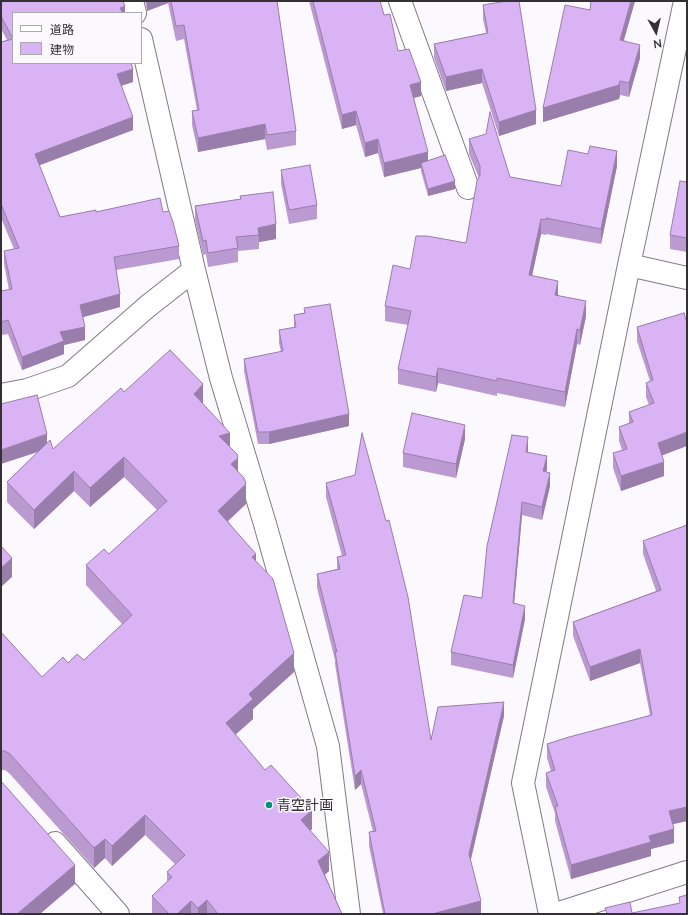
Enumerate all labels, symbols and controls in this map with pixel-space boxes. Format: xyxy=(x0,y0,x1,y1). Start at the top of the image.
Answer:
legend xyxy=(12,12,142,64)
north arrow xyxy=(636,12,676,52)
text: 道路 xyxy=(50,22,74,37)
text: N xyxy=(653,37,663,51)
text: 建物 xyxy=(50,42,74,57)
place label: 青空計画 xyxy=(277,797,333,813)
marker: 青空計画 xyxy=(264,800,274,810)

